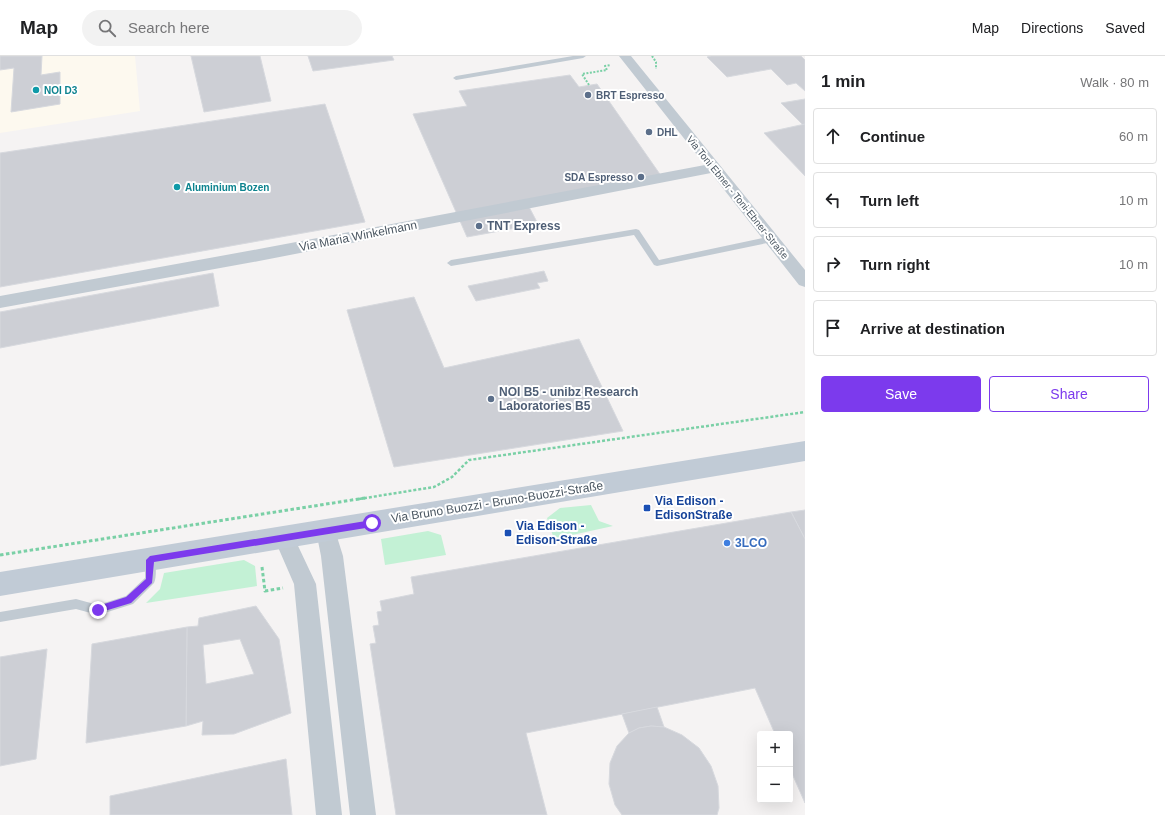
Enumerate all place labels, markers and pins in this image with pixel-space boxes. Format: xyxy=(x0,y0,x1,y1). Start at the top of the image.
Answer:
marker: NOI D3 xyxy=(31,85,41,95)
place label: NOI D3 xyxy=(44,85,78,96)
marker: BRT Espresso xyxy=(583,90,593,100)
place label: BRT Espresso xyxy=(596,90,664,101)
marker: DHL xyxy=(644,127,654,137)
place label: DHL xyxy=(657,127,678,138)
place label: SDA Espresso xyxy=(564,172,633,183)
marker: SDA Espresso xyxy=(636,172,646,182)
marker: Aluminium Bozen xyxy=(172,182,182,192)
place label: Aluminium Bozen xyxy=(185,182,269,193)
place label: TNT Express xyxy=(487,219,561,233)
marker: TNT Express xyxy=(474,221,484,231)
place label: NOI B5 - unibz Research Laboratories B5 xyxy=(499,385,638,413)
marker: NOI B5 - unibz Research Laboratories B5 xyxy=(486,394,496,404)
place label: Via Edison - EdisonStraße xyxy=(655,494,733,522)
marker: Via Edison - EdisonStraße xyxy=(642,503,652,513)
place label: Via Edison - Edison-Straße xyxy=(516,519,598,547)
marker: Via Edison - Edison-Straße xyxy=(503,528,513,538)
place label: 3LCO xyxy=(735,536,767,550)
marker: 3LCO xyxy=(722,538,732,548)

